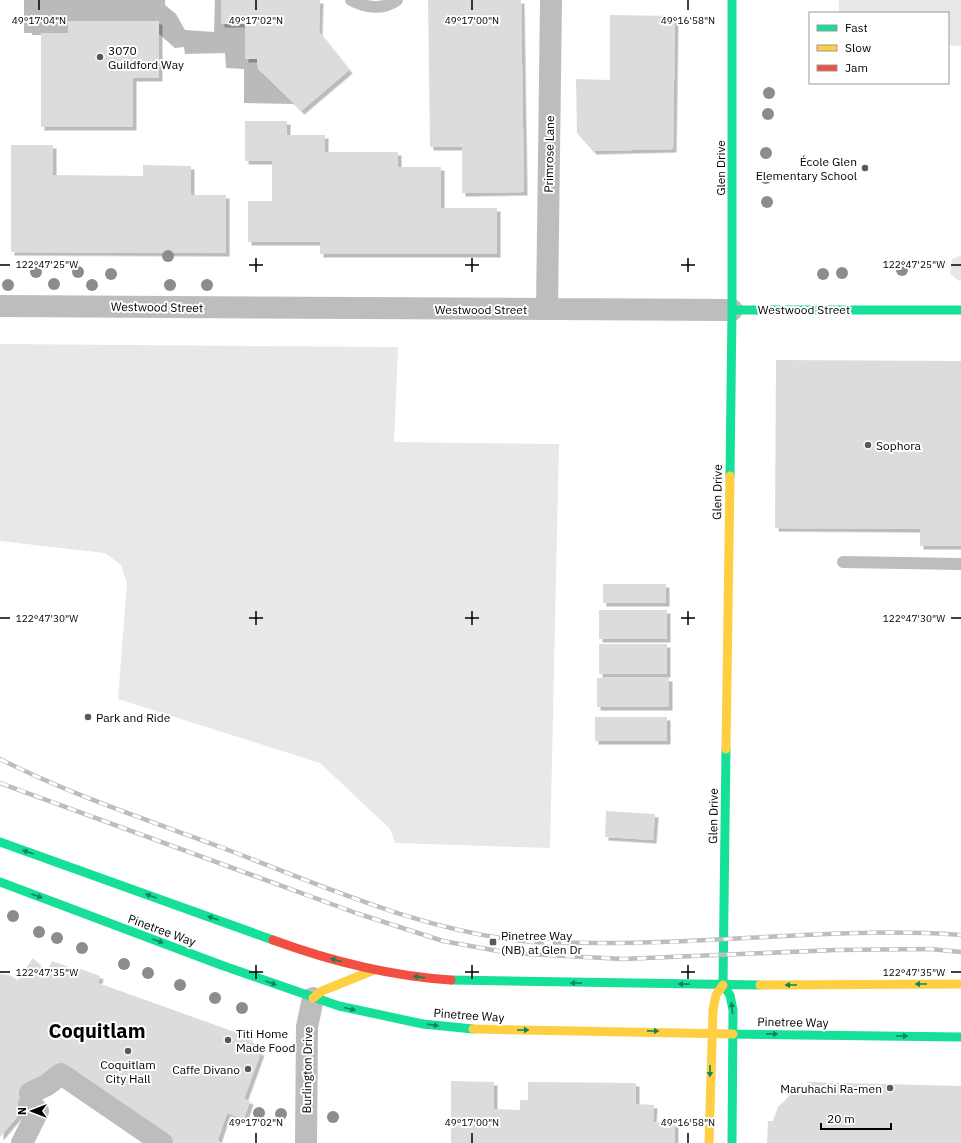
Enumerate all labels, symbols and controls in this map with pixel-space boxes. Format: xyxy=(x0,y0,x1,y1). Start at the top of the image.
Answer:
legend xyxy=(809,12,949,84)
text: 49°17'04"N xyxy=(12,14,66,27)
text: 49°17'02"N xyxy=(229,14,283,27)
text: 49°17'00"N xyxy=(445,14,499,27)
text: 49°16'58"N xyxy=(661,14,715,27)
text: Fast xyxy=(845,20,868,35)
text: Slow xyxy=(845,40,871,55)
place label: 3070 Guildford Way xyxy=(108,43,184,72)
marker: 3070 Guildford Way xyxy=(95,52,105,62)
text: Jam xyxy=(845,60,868,75)
street label: Primrose Lane xyxy=(541,115,557,193)
street label: Glen Drive xyxy=(713,140,728,196)
place label: École Glen Elementary School xyxy=(756,154,857,183)
marker: École Glen Elementary School xyxy=(860,163,870,173)
text: 122°47'25"W xyxy=(16,258,78,271)
text: 122°47'25"W xyxy=(883,258,945,271)
street label: Westwood Street xyxy=(111,299,203,315)
street label: Westwood Street xyxy=(435,302,527,317)
street label: Westwood Street xyxy=(758,302,850,317)
place label: Sophora xyxy=(876,438,922,453)
marker: Sophora xyxy=(863,440,873,450)
street label: Glen Drive xyxy=(709,464,725,520)
text: 122°47'30"W xyxy=(16,612,78,625)
text: 122°47'30"W xyxy=(883,612,945,625)
place label: Park and Ride xyxy=(96,710,171,725)
marker: Park and Ride xyxy=(83,712,93,722)
street label: Glen Drive xyxy=(705,788,721,844)
one-way arrow xyxy=(22,848,34,854)
one-way arrow xyxy=(144,892,156,898)
one-way arrow xyxy=(31,893,43,899)
street label: Pinetree Way xyxy=(126,911,198,949)
one-way arrow xyxy=(207,915,219,921)
place label: Pinetree Way (NB) at Glen Dr xyxy=(501,928,583,957)
marker: Pinetree Way (NB) at Glen Dr xyxy=(488,937,498,947)
one-way arrow xyxy=(153,939,165,945)
one-way arrow xyxy=(330,957,342,963)
text: 122°47'35"W xyxy=(16,966,78,979)
text: 122°47'35"W xyxy=(883,966,945,979)
one-way arrow xyxy=(413,974,425,980)
one-way arrow xyxy=(265,980,277,986)
one-way arrow xyxy=(569,980,582,986)
one-way arrow xyxy=(677,981,690,987)
one-way arrow xyxy=(914,981,927,987)
one-way arrow xyxy=(784,982,797,988)
one-way arrow xyxy=(729,1002,735,1014)
street label: Pinetree Way xyxy=(433,1005,505,1025)
one-way arrow xyxy=(344,1006,356,1012)
street label: Pinetree Way xyxy=(757,1014,829,1030)
district label: Coquitlam xyxy=(48,1017,146,1044)
one-way arrow xyxy=(427,1022,439,1028)
place label: Titi Home Made Food xyxy=(236,1026,295,1055)
street label: Burlington Drive xyxy=(299,1026,315,1114)
one-way arrow xyxy=(517,1027,529,1034)
one-way arrow xyxy=(647,1028,660,1034)
one-way arrow xyxy=(766,1031,779,1037)
one-way arrow xyxy=(896,1033,909,1039)
marker: Titi Home Made Food xyxy=(223,1035,233,1045)
marker: Coquitlam City Hall xyxy=(123,1046,133,1056)
place label: Coquitlam City Hall xyxy=(100,1057,156,1086)
place label: Caffe Divano xyxy=(172,1062,240,1077)
marker: Caffe Divano xyxy=(243,1064,253,1074)
one-way arrow xyxy=(707,1065,713,1078)
place label: Maruhachi Ra-men xyxy=(780,1081,882,1096)
marker: Maruhachi Ra-men xyxy=(885,1083,895,1093)
north arrow xyxy=(12,1091,52,1131)
scale bar xyxy=(821,1105,891,1131)
text: N xyxy=(15,1107,29,1115)
text: 20 m xyxy=(827,1111,855,1126)
text: 49°17'02"N xyxy=(229,1116,283,1129)
text: 49°17'00"N xyxy=(445,1116,499,1129)
text: 49°16'58"N xyxy=(661,1116,715,1129)

